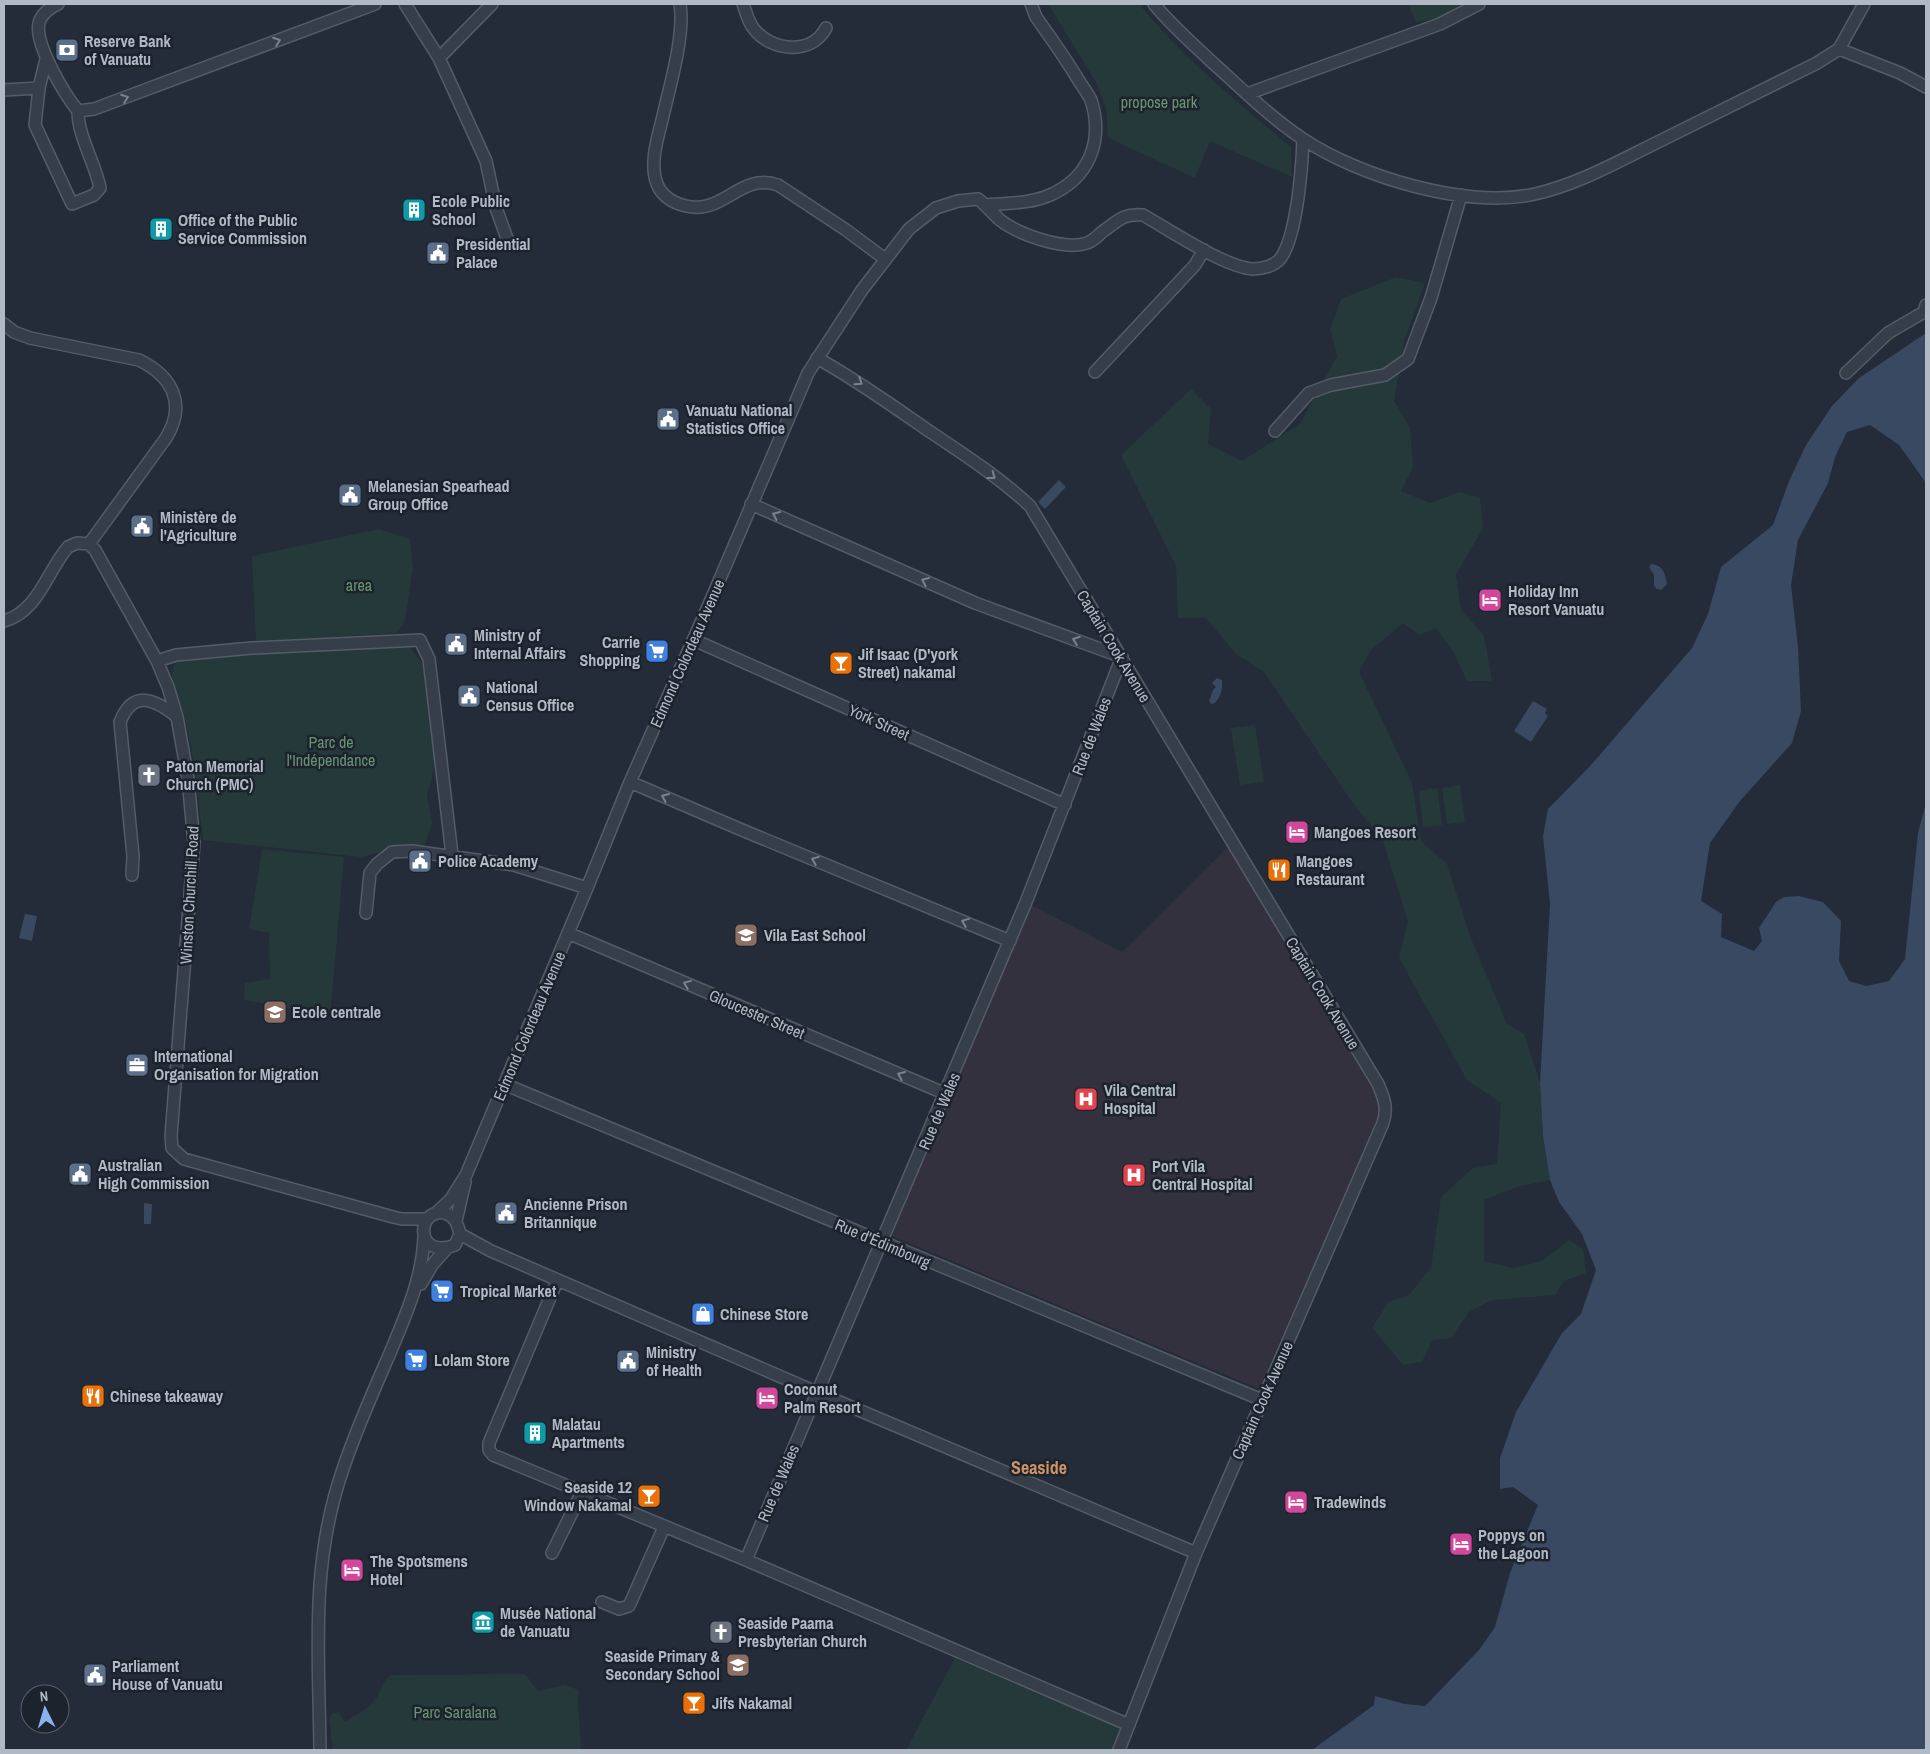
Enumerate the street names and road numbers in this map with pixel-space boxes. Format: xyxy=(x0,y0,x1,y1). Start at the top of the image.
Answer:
street label: Edmond Colordeau Avenue xyxy=(644,575,730,731)
street label: Captain Cook Avenue xyxy=(1072,586,1156,706)
street label: Rue de Wales xyxy=(1066,694,1116,778)
street label: York Street xyxy=(845,699,913,745)
street label: Winston Churchill Road xyxy=(174,825,204,965)
street label: Captain Cook Avenue xyxy=(1281,933,1365,1053)
street label: Edmond Colordeau Avenue xyxy=(488,948,570,1104)
street label: Gloucester Street xyxy=(706,984,809,1044)
street label: Rue de Wales xyxy=(913,1069,965,1153)
street label: Rue d'Édimbourg xyxy=(832,1213,935,1273)
street label: Captain Cook Avenue xyxy=(1226,1337,1298,1463)
street label: Rue de Wales xyxy=(752,1441,804,1525)

